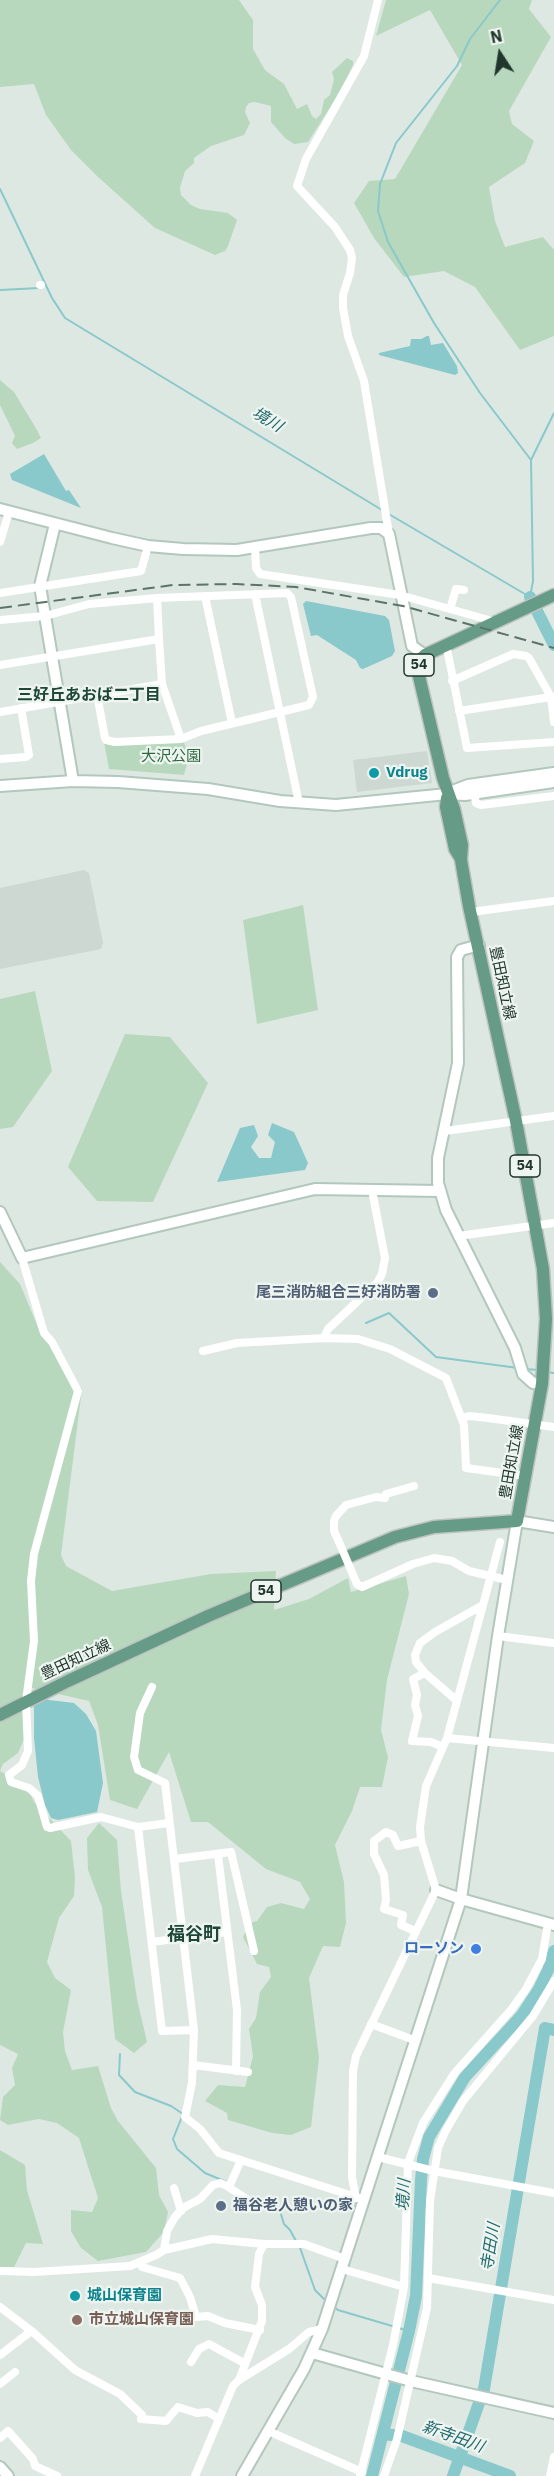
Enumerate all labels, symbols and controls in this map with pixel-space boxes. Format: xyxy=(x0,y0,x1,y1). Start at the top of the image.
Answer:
north arrow xyxy=(470,24,530,84)
text: N xyxy=(489,25,504,47)
water label: 境川 xyxy=(248,404,286,436)
road number: 54 xyxy=(404,654,434,676)
district label: 三好丘あおば二丁目 xyxy=(17,685,161,705)
park label: 大沢公園 xyxy=(141,748,201,766)
place label: Vdrug xyxy=(386,764,428,782)
marker: Vdrug xyxy=(367,766,381,780)
street label: 豊田知立線 xyxy=(485,944,519,1022)
road number: 54 xyxy=(510,1155,540,1177)
place label: 尾三消防組合三好消防署 xyxy=(256,1284,421,1302)
marker: 尾三消防組合三好消防署 xyxy=(426,1286,440,1300)
street label: 豊田知立線 xyxy=(497,1424,527,1500)
road number: 54 xyxy=(251,1580,281,1602)
street label: 豊田知立線 xyxy=(38,1636,114,1684)
district label: 福谷町 xyxy=(167,1924,221,1946)
place label: ローソン xyxy=(404,1940,464,1958)
marker: ローソン xyxy=(469,1942,483,1956)
water label: 境川 xyxy=(393,2178,415,2212)
place label: 福谷老人憩いの家 xyxy=(233,2197,353,2215)
marker: 福谷老人憩いの家 xyxy=(214,2199,228,2213)
water label: 寺田川 xyxy=(478,2222,504,2272)
place label: 城山保育園 xyxy=(87,2287,162,2305)
marker: 城山保育園 xyxy=(68,2289,82,2303)
place label: 市立城山保育園 xyxy=(89,2311,194,2329)
marker: 市立城山保育園 xyxy=(70,2313,84,2327)
water label: 新寺田川 xyxy=(420,2417,486,2457)

